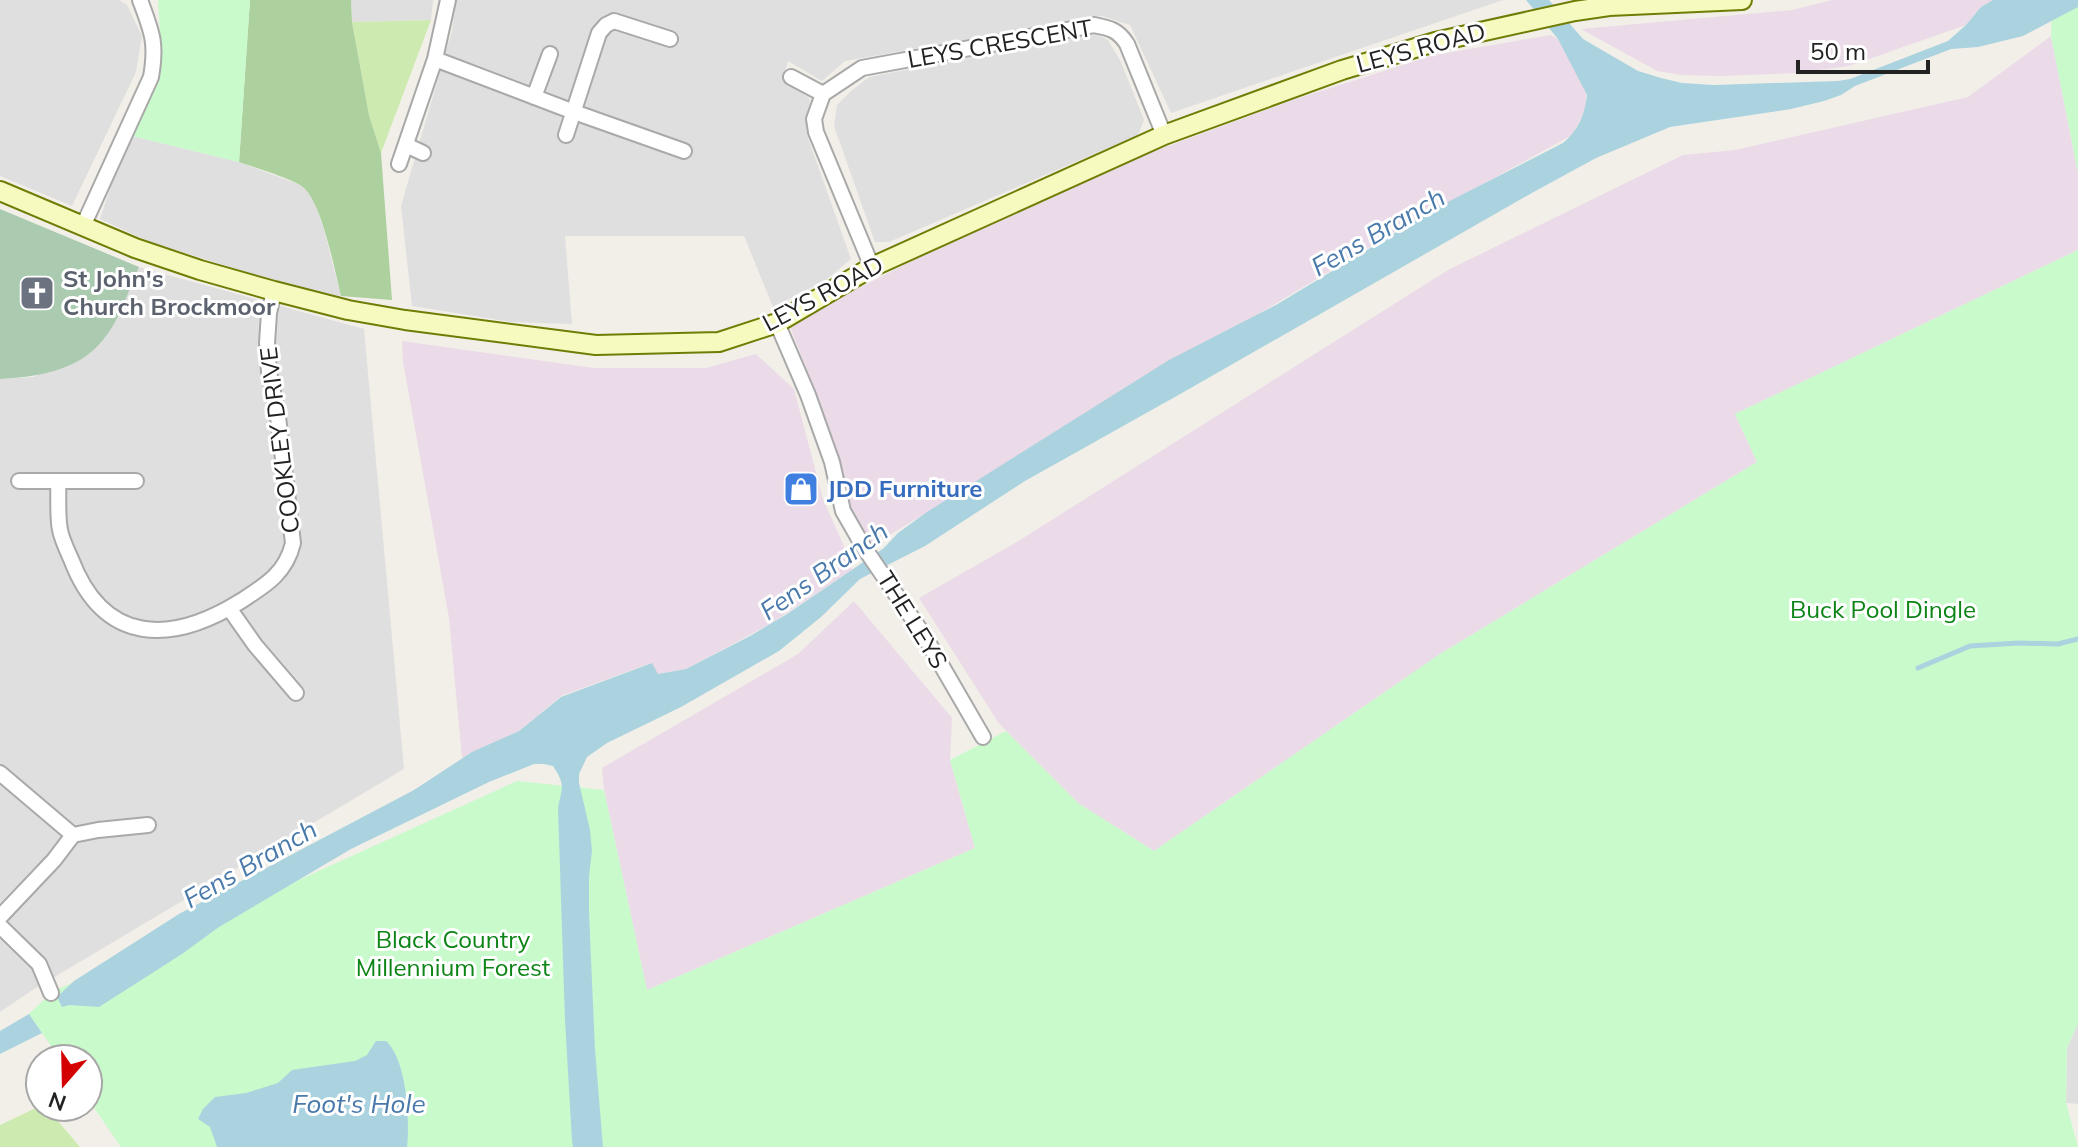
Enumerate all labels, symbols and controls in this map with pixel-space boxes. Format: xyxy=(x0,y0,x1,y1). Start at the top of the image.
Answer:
street label: LEYS CRESCENT xyxy=(905,12,1095,74)
street label: LEYS ROAD xyxy=(1353,15,1489,79)
scale bar xyxy=(1798,24,1928,74)
text: 50 m xyxy=(1810,36,1866,66)
water label: Fens Branch xyxy=(1305,180,1451,283)
street label: LEYS ROAD xyxy=(757,249,888,337)
place label: St John's Church Brockmoor xyxy=(63,263,276,321)
church icon: St John's Church Brockmoor xyxy=(18,274,56,312)
street label: COOKLEY DRIVE xyxy=(253,345,305,535)
shop icon: JDD Furniture xyxy=(782,470,820,508)
place label: JDD Furniture xyxy=(827,473,983,503)
water label: Fens Branch xyxy=(753,514,894,627)
street label: THE LEYS xyxy=(871,565,955,674)
park label: Buck Pool Dingle xyxy=(1790,594,1976,624)
water label: Fens Branch xyxy=(177,812,323,915)
park label: Black Country Millennium Forest xyxy=(356,924,550,982)
north arrow xyxy=(24,1043,104,1123)
text: N xyxy=(45,1086,70,1118)
water label: Foot's Hole xyxy=(292,1087,426,1120)

